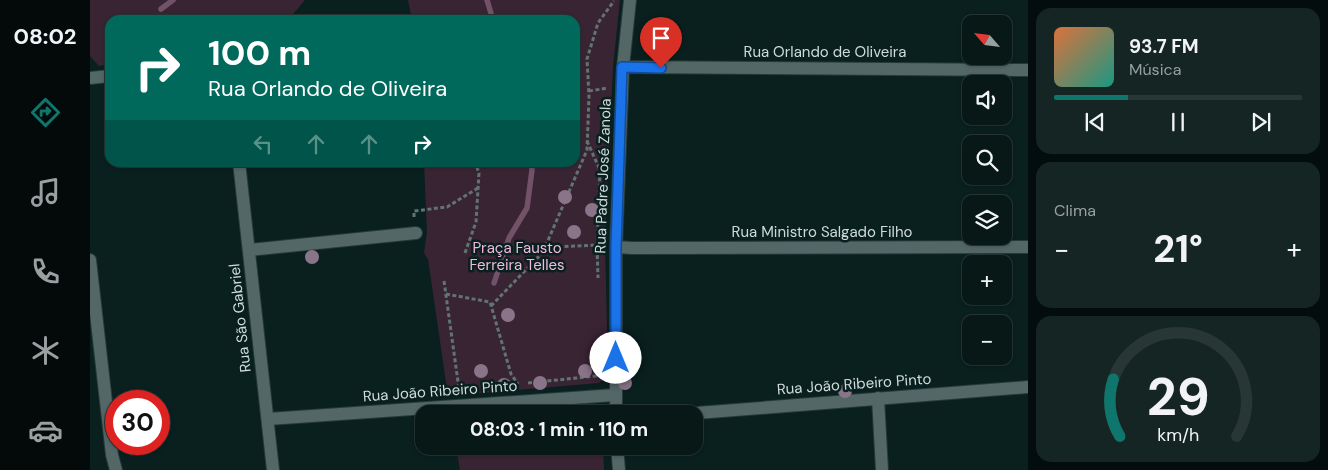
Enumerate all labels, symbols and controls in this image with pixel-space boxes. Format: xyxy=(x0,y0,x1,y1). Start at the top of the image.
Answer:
north arrow xyxy=(962,15,1012,65)
map controls xyxy=(962,15,1012,365)
pin xyxy=(640,17,682,68)
text: 08:02 xyxy=(13,22,77,51)
icon: arrive xyxy=(647,24,675,52)
text: 100 m xyxy=(208,30,311,76)
text: 93.7 FM xyxy=(1129,34,1199,59)
icon: right xyxy=(125,35,190,100)
street label: Rua Orlando de Oliveira xyxy=(743,42,907,62)
text: Música xyxy=(1129,59,1181,80)
text: Rua Orlando de Oliveira xyxy=(208,74,447,103)
button: sound xyxy=(962,75,1012,125)
icon: directions xyxy=(28,95,63,130)
street label: Rua Padre José Zanola xyxy=(590,98,616,254)
icon: previous xyxy=(1081,108,1109,136)
icon: pause xyxy=(1164,108,1192,136)
icon: next xyxy=(1247,108,1275,136)
icon: left xyxy=(249,130,277,158)
icon: ahead xyxy=(302,130,330,158)
icon: ahead xyxy=(355,130,383,158)
icon: right xyxy=(408,130,436,158)
button: search xyxy=(962,135,1012,185)
icon: music xyxy=(28,175,63,210)
button: layers xyxy=(962,195,1012,245)
text: Clima xyxy=(1054,200,1096,221)
street label: Rua Ministro Salgado Filho xyxy=(732,222,913,242)
text: 21° xyxy=(1153,224,1203,274)
text: − xyxy=(1054,231,1069,268)
text: + xyxy=(1287,231,1302,268)
park label: Praça Fausto Ferreira Telles xyxy=(469,238,565,275)
icon: phone xyxy=(28,254,63,289)
button: + xyxy=(962,255,1012,305)
street label: Rua São Gabriel xyxy=(224,263,256,373)
button: − xyxy=(962,315,1012,365)
position arrow xyxy=(589,331,641,383)
icon: climate xyxy=(28,333,63,368)
text: 29 xyxy=(1147,363,1209,431)
street label: Rua João Ribeiro Pinto xyxy=(776,369,932,399)
street label: Rua João Ribeiro Pinto xyxy=(362,376,518,406)
speed limit sign: 30 xyxy=(105,390,170,455)
icon: car xyxy=(28,413,63,448)
text: 08:03 · 1 min · 110 m xyxy=(470,417,648,442)
text: km/h xyxy=(1157,423,1199,447)

